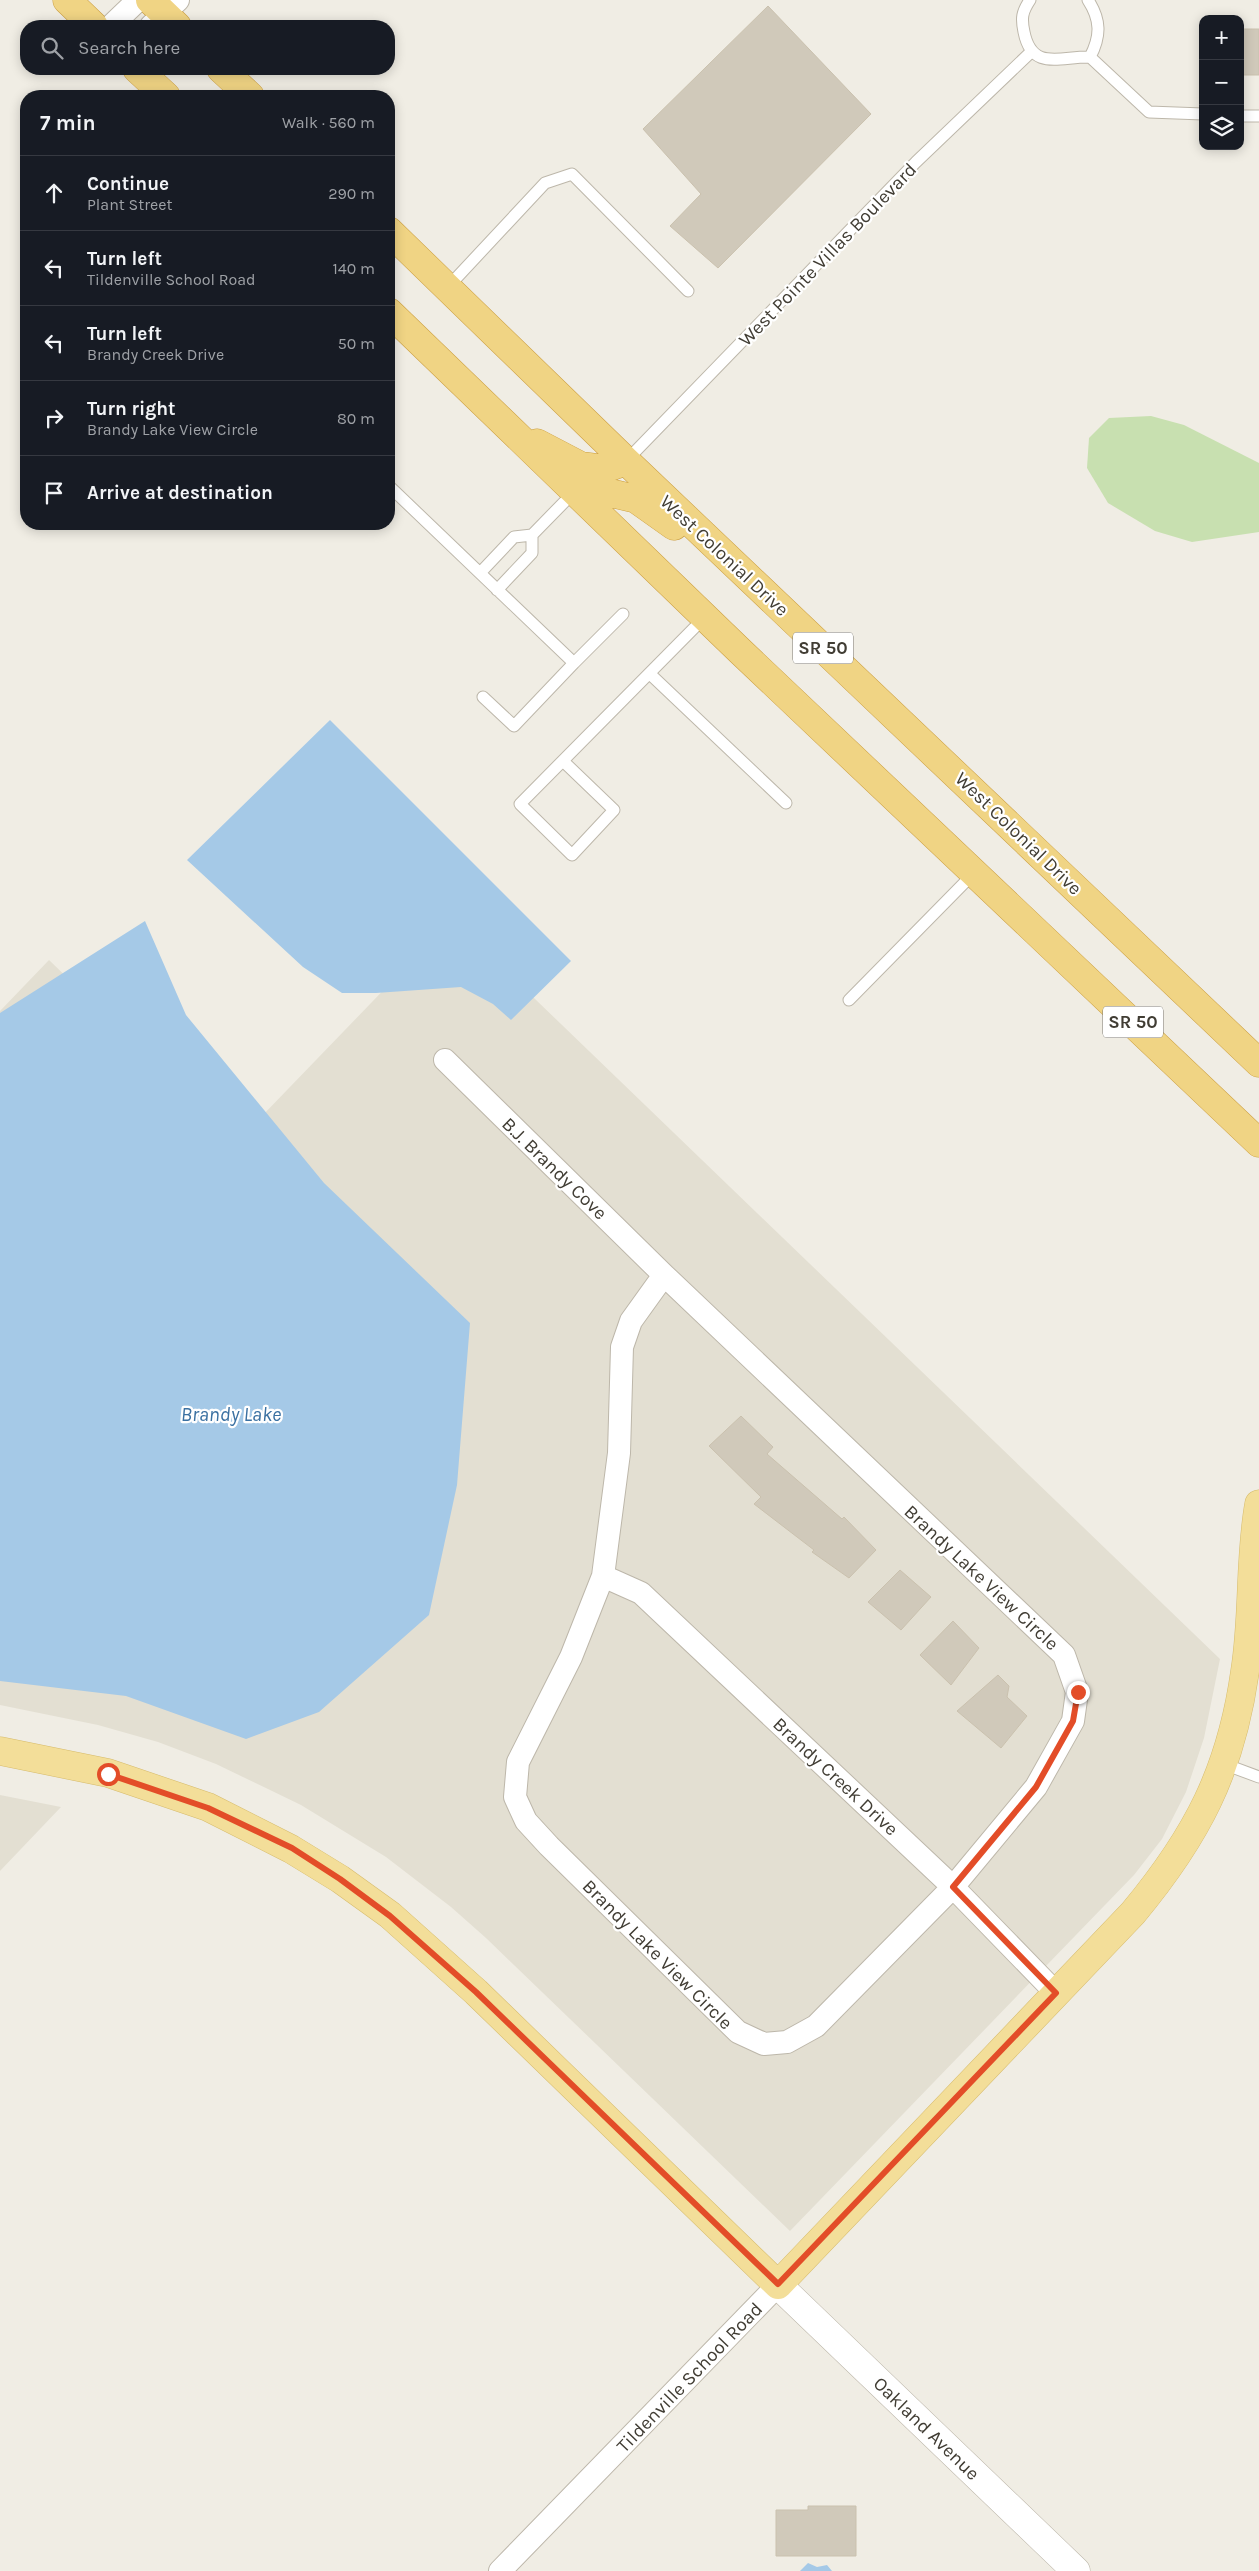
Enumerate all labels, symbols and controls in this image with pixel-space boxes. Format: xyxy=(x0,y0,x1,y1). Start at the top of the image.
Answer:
map controls xyxy=(1199,15,1244,150)
button: + xyxy=(1199,15,1244,60)
search box xyxy=(20,20,395,75)
icon: search xyxy=(38,34,66,62)
text: Search here xyxy=(78,37,180,59)
button: − xyxy=(1199,60,1244,105)
button: layers xyxy=(1199,105,1244,150)
text: 7 min xyxy=(40,111,96,135)
text: Walk · 560 m xyxy=(282,113,375,132)
street label: West Pointe Villas Boulevard xyxy=(734,159,921,351)
text: Continue xyxy=(87,173,169,195)
icon: ahead xyxy=(40,179,68,207)
text: 290 m xyxy=(328,184,375,203)
text: Plant Street xyxy=(87,195,173,214)
text: Turn left xyxy=(87,248,162,270)
icon: left xyxy=(40,254,68,282)
text: 140 m xyxy=(333,259,375,278)
text: Tildenville School Road xyxy=(87,270,256,289)
text: Turn left xyxy=(87,323,162,345)
icon: left xyxy=(40,329,68,357)
text: 50 m xyxy=(338,334,375,353)
text: Brandy Creek Drive xyxy=(87,345,224,364)
text: Turn right xyxy=(87,398,176,420)
icon: right xyxy=(40,404,68,432)
text: 80 m xyxy=(337,409,375,428)
text: Brandy Lake View Circle xyxy=(87,420,258,439)
icon: arrive xyxy=(40,479,68,507)
text: Arrive at destination xyxy=(87,482,273,504)
street label: West Colonial Drive xyxy=(656,491,793,621)
road number: SR 50 xyxy=(793,632,853,664)
street label: West Colonial Drive xyxy=(950,768,1086,900)
road number: SR 50 xyxy=(1103,1006,1163,1038)
street label: B.J. Brandy Cove xyxy=(497,1113,611,1224)
water label: Brandy Lake xyxy=(181,1403,281,1426)
street label: Brandy Lake View Circle xyxy=(900,1500,1063,1655)
route end xyxy=(1067,1681,1090,1704)
street label: Brandy Creek Drive xyxy=(768,1713,902,1840)
route start xyxy=(97,1763,120,1786)
street label: Brandy Lake View Circle xyxy=(578,1875,737,2034)
street label: Tildenville School Road xyxy=(612,2298,767,2457)
street label: Oakland Avenue xyxy=(869,2373,984,2485)

